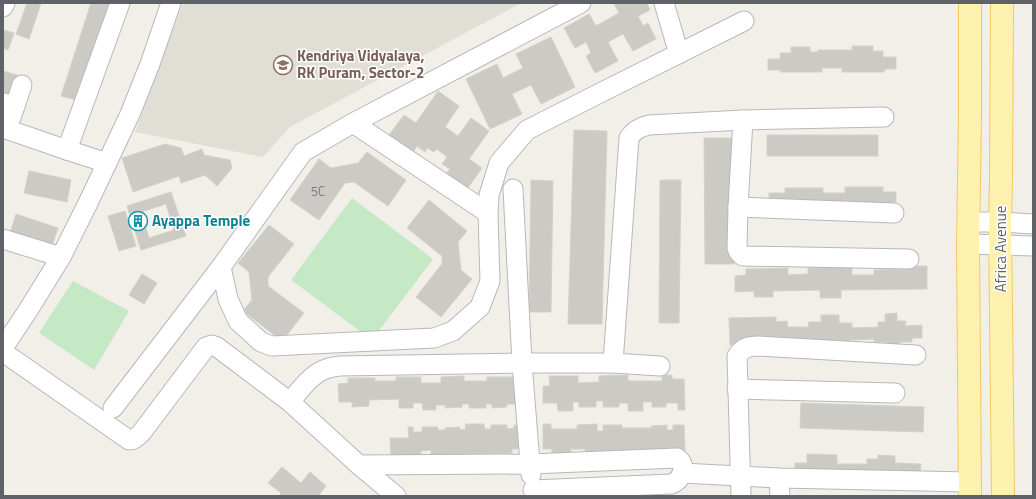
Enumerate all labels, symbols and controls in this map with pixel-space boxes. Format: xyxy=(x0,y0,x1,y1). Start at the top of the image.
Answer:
place label: Kendriya Vidyalaya, RK Puram, Sector-2 xyxy=(297,44,424,84)
school or university icon: Kendriya Vidyalaya, RK Puram, Sector-2 xyxy=(272,54,294,76)
house number: 5C xyxy=(311,181,325,201)
street label: Africa Avenue xyxy=(989,206,1012,292)
place label: Ayappa Temple xyxy=(152,209,250,232)
building icon: Ayappa Temple xyxy=(127,210,149,232)

